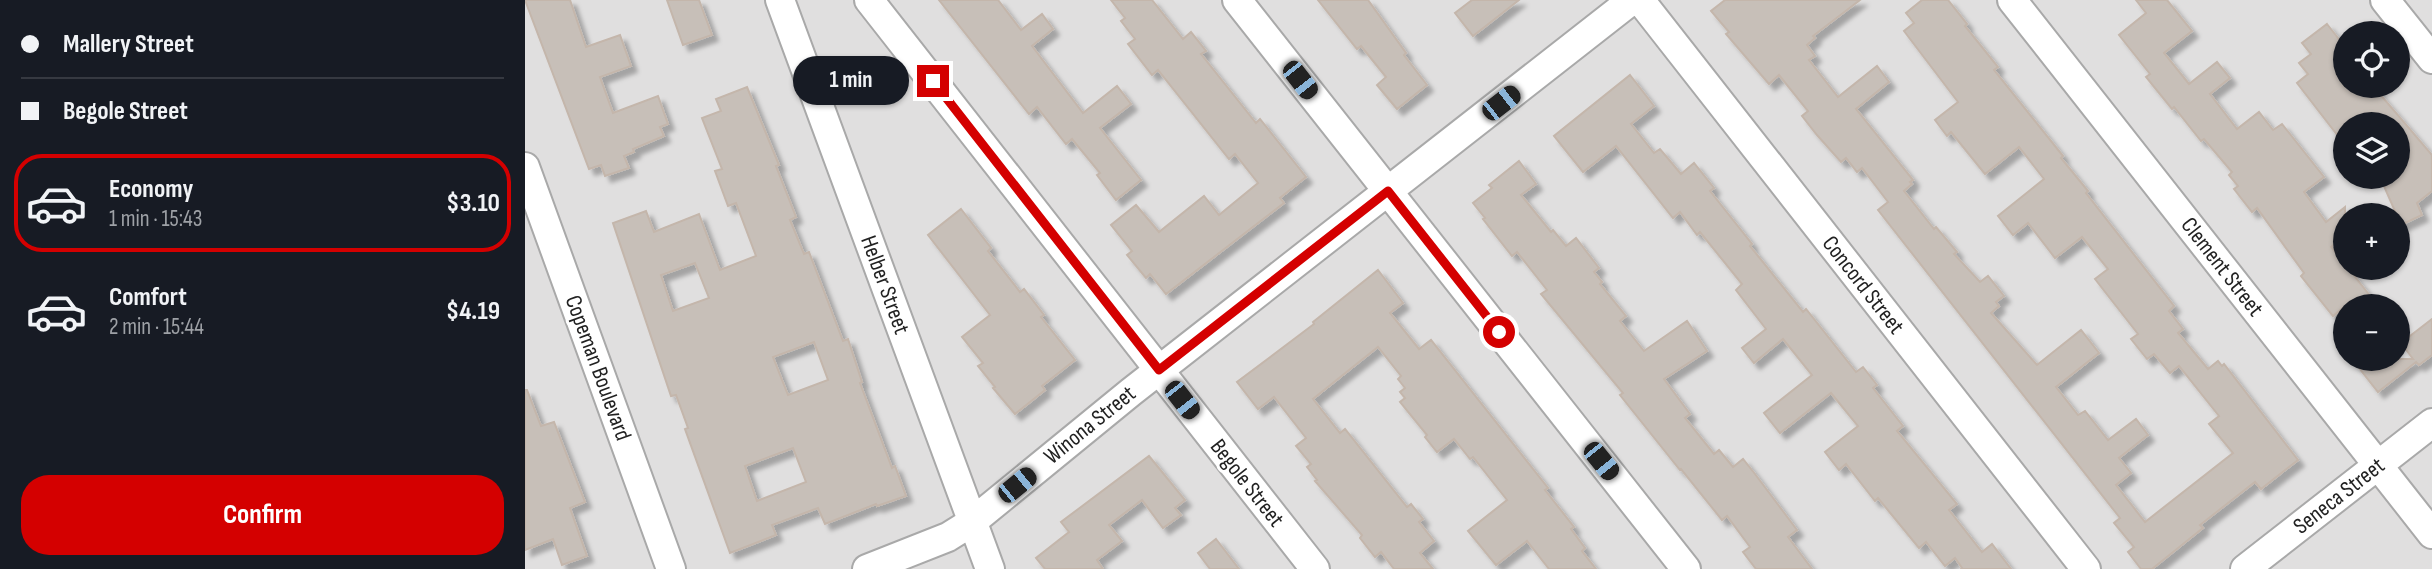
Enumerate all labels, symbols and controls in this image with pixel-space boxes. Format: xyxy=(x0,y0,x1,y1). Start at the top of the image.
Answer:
map controls xyxy=(2333,21,2410,371)
button: locate xyxy=(2333,21,2410,98)
text: Mallery Street xyxy=(63,29,194,60)
callout: 1 min xyxy=(793,56,909,106)
car xyxy=(1279,57,1322,103)
route end xyxy=(917,65,949,97)
text: 1 min xyxy=(830,66,872,94)
car xyxy=(1478,82,1525,124)
text: Begole Street xyxy=(63,96,188,127)
button: layers xyxy=(2333,112,2410,189)
icon: car xyxy=(25,172,88,235)
text: Economy xyxy=(109,174,193,205)
text: $3.10 xyxy=(446,188,500,219)
button: + xyxy=(2333,203,2410,280)
text: 1 min · 15:43 xyxy=(109,205,202,233)
street label: Clement Street xyxy=(2175,212,2269,322)
street label: Concord Street xyxy=(1816,230,1910,340)
street label: Helber Street xyxy=(854,232,916,338)
icon: car xyxy=(25,280,88,343)
text: Comfort xyxy=(109,282,187,313)
street label: Copeman Boulevard xyxy=(559,292,637,444)
button: − xyxy=(2333,294,2410,371)
text: $4.19 xyxy=(446,296,500,327)
text: 2 min · 15:44 xyxy=(109,313,204,341)
route start xyxy=(1483,316,1515,348)
car xyxy=(1161,377,1204,423)
street label: Winona Street xyxy=(1039,380,1141,470)
street label: Begole Street xyxy=(1204,433,1290,533)
car xyxy=(1580,438,1623,484)
street label: Seneca Street xyxy=(2288,452,2390,540)
car xyxy=(995,464,1040,506)
button: Confirm xyxy=(21,475,504,555)

